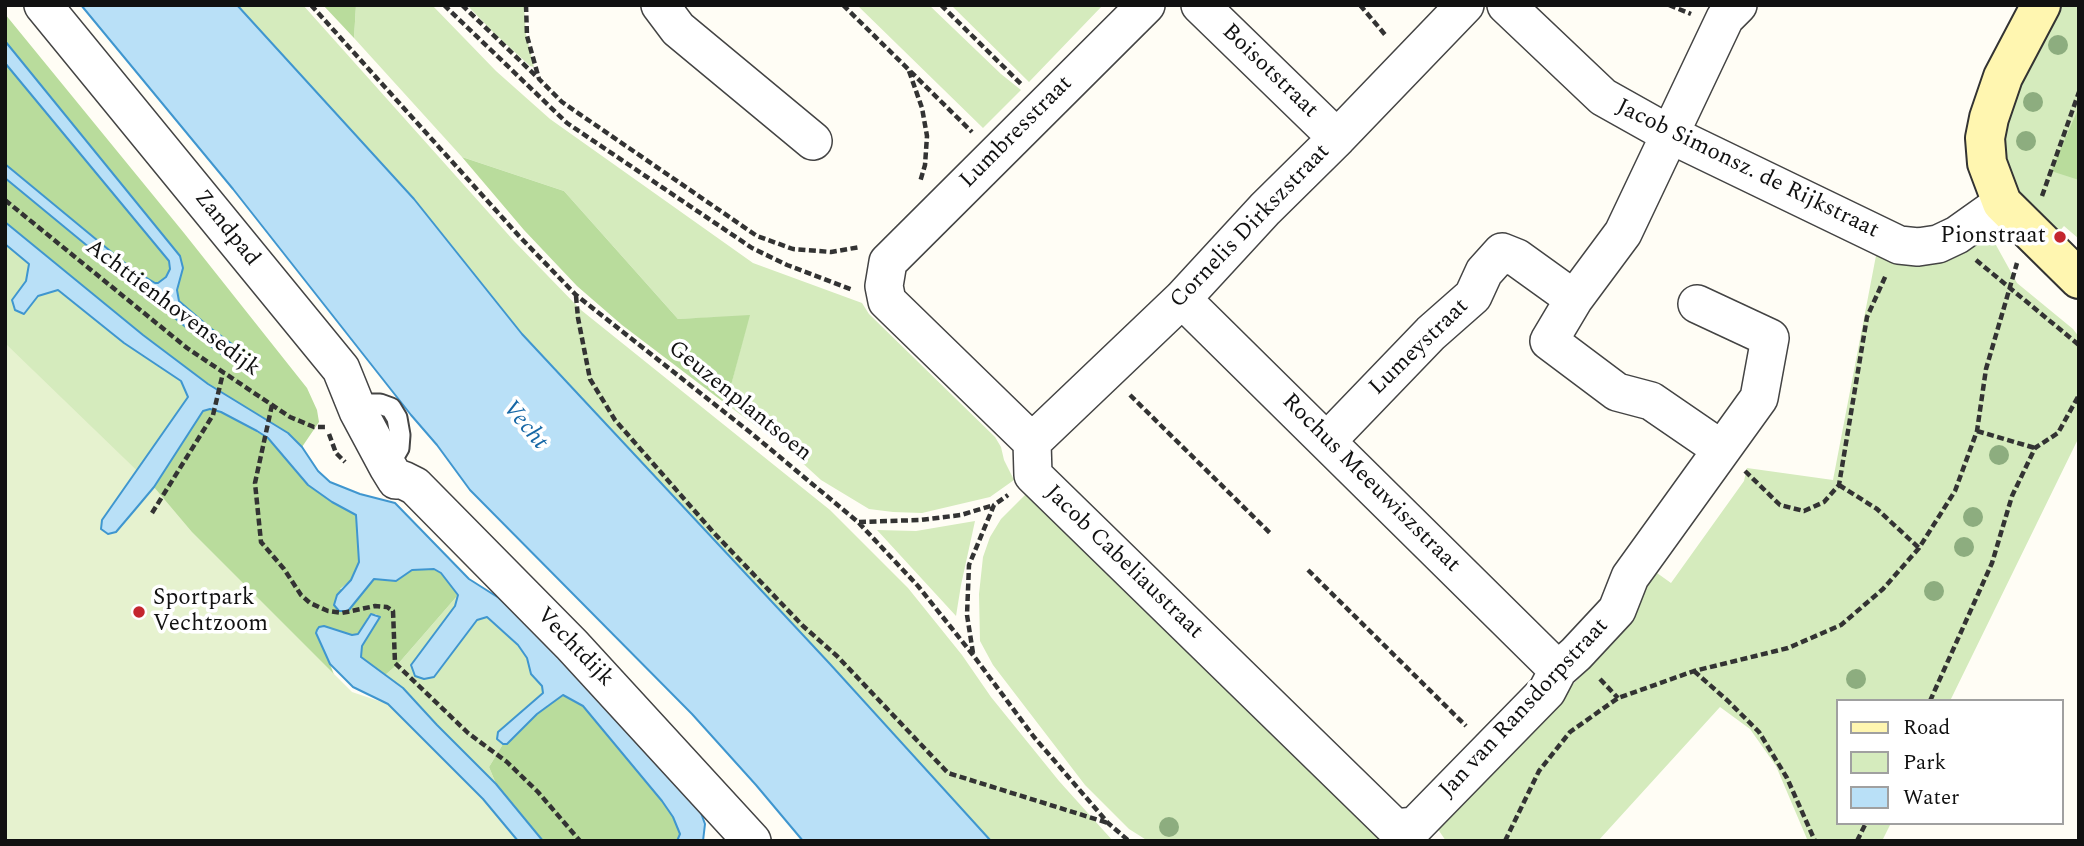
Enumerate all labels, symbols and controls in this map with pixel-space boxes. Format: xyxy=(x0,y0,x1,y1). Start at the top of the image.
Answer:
street label: Boisotstraat xyxy=(1215,19,1323,125)
street label: Lumbresstraat xyxy=(955,71,1079,195)
street label: Jacob Simonsz. de Rijkstraat xyxy=(1611,94,1883,246)
street label: Cornelis Dirkszstraat xyxy=(1165,139,1337,315)
street label: Zandpad xyxy=(187,185,265,273)
place label: Pionstraat xyxy=(1940,223,2046,251)
marker: Pionstraat xyxy=(2052,229,2068,245)
street label: Achttienhovensedijk xyxy=(79,234,265,384)
street label: Lumeystraat xyxy=(1365,294,1475,402)
street label: Geuzenplantsoen xyxy=(662,336,816,468)
street label: Rochus Meeuwiszstraat xyxy=(1275,389,1465,579)
water label: Vecht xyxy=(495,395,553,457)
street label: Jacob Cabeliaustraat xyxy=(1038,480,1208,646)
place label: Sportpark Vechtzoom xyxy=(153,585,268,639)
street label: Vechtdijk xyxy=(529,603,619,693)
marker: Sportpark Vechtzoom xyxy=(131,604,147,620)
street label: Jan van Ransdorpstraat xyxy=(1435,613,1615,805)
legend xyxy=(1836,699,2063,825)
text: Road xyxy=(1903,712,1950,744)
text: Park xyxy=(1903,747,1946,779)
text: Water xyxy=(1903,782,1959,814)

